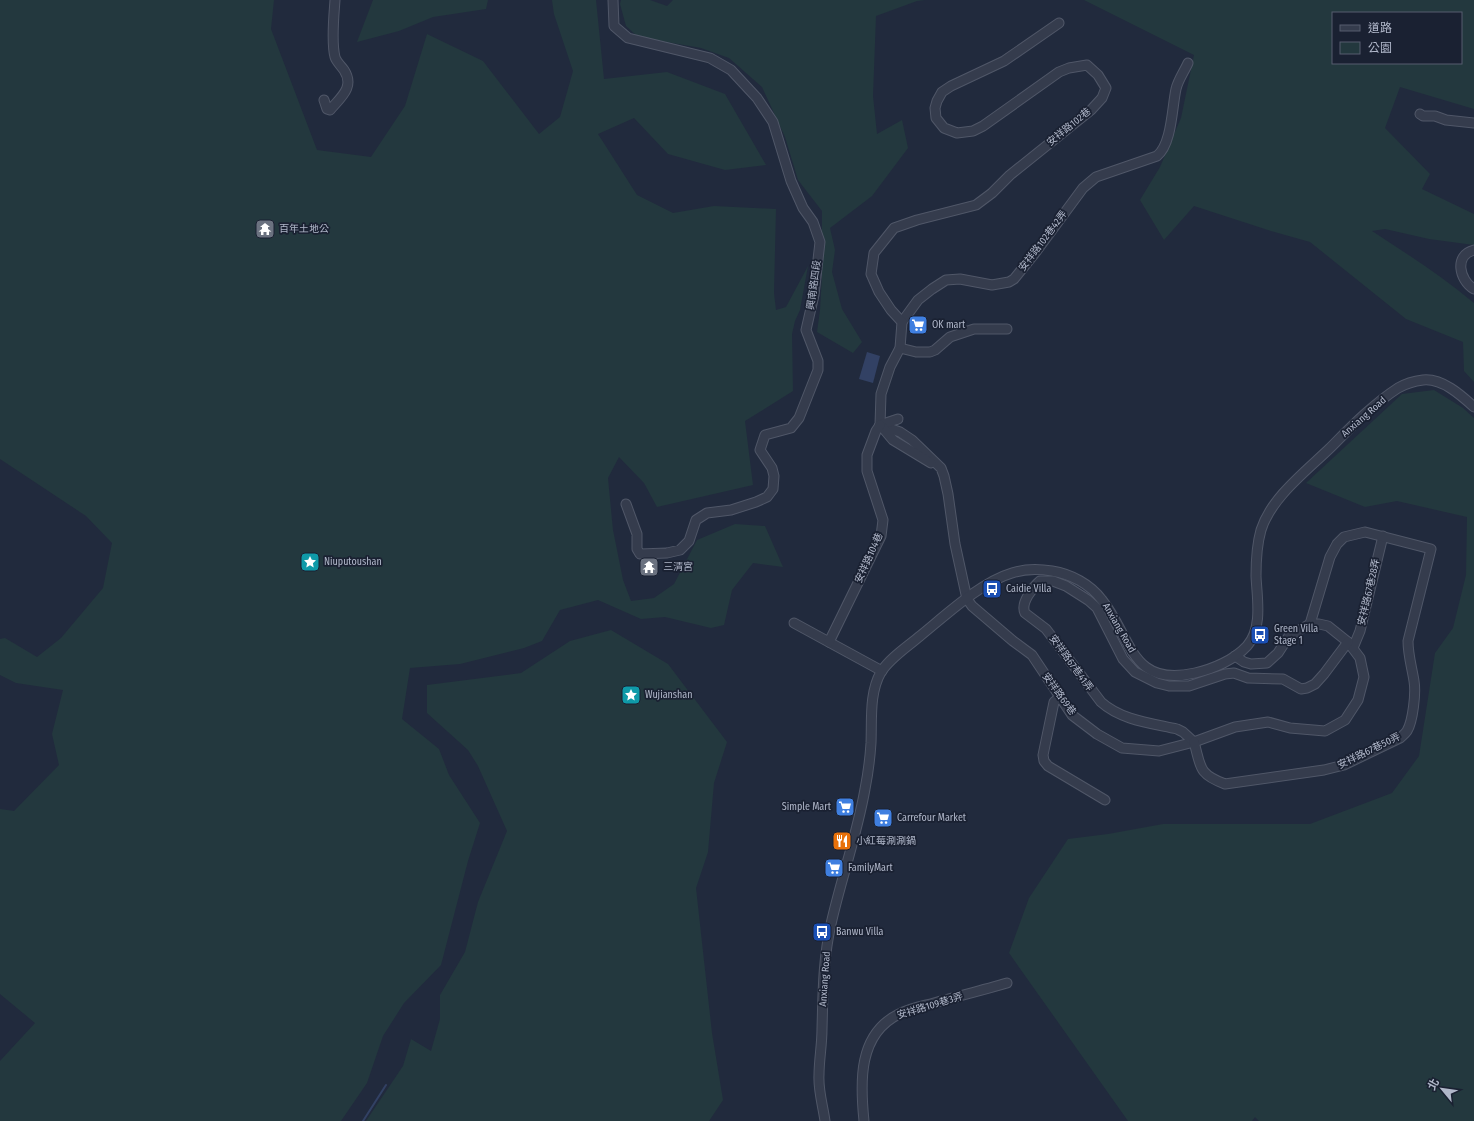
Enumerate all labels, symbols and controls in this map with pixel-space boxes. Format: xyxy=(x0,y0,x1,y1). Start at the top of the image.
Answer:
legend xyxy=(1332,12,1462,64)
text: 道路 xyxy=(1368,21,1392,35)
text: 公園 xyxy=(1368,41,1392,55)
street label: 安祥路102巷 xyxy=(1044,106,1094,148)
street label: 安祥路102巷42弄 xyxy=(1016,208,1070,274)
temple icon: 百年土地公 xyxy=(254,218,276,240)
place label: 百年土地公 xyxy=(279,223,329,235)
street label: 興南路四段 xyxy=(805,259,823,311)
supermarket icon: OK mart xyxy=(907,314,929,336)
place label: OK mart xyxy=(932,319,966,331)
street label: Anxiang Road xyxy=(1339,394,1389,440)
street label: 安祥路104巷 xyxy=(853,531,885,585)
place icon: Niuputoushan xyxy=(299,551,321,573)
place label: Niuputoushan xyxy=(324,556,382,568)
temple icon: 三清宮 xyxy=(638,556,660,578)
street label: 安祥路67巷28弄 xyxy=(1355,557,1383,627)
place label: 三清宮 xyxy=(663,561,693,573)
bus stop icon: Caidie Villa xyxy=(981,578,1003,600)
place label: Caidie Villa xyxy=(1006,583,1051,595)
street label: Anxiang Road xyxy=(1100,601,1138,655)
place label: Green Villa Stage 1 xyxy=(1274,623,1318,647)
bus stop icon: Green Villa Stage 1 xyxy=(1249,624,1271,646)
street label: 安祥路67巷41弄 xyxy=(1046,632,1096,694)
street label: 安祥路69巷 xyxy=(1040,670,1078,718)
place icon: Wujianshan xyxy=(620,684,642,706)
place label: Wujianshan xyxy=(645,689,693,701)
street label: 安祥路67巷50弄 xyxy=(1336,731,1402,771)
supermarket icon: Simple Mart xyxy=(834,796,856,818)
place label: Simple Mart xyxy=(782,801,832,813)
supermarket icon: Carrefour Market xyxy=(872,807,894,829)
place label: Carrefour Market xyxy=(897,812,967,824)
restaurant icon: 小紅莓涮涮鍋 xyxy=(831,830,853,852)
place label: 小紅莓涮涮鍋 xyxy=(856,835,916,847)
supermarket icon: FamilyMart xyxy=(823,857,845,879)
place label: FamilyMart xyxy=(848,862,893,874)
bus stop icon: Banwu Villa xyxy=(811,921,833,943)
place label: Banwu Villa xyxy=(836,926,884,938)
street label: Anxiang Road xyxy=(817,951,833,1007)
street label: 安祥路109巷3弄 xyxy=(896,990,964,1022)
north arrow xyxy=(1422,1069,1462,1109)
text: 北 xyxy=(1425,1076,1442,1092)

